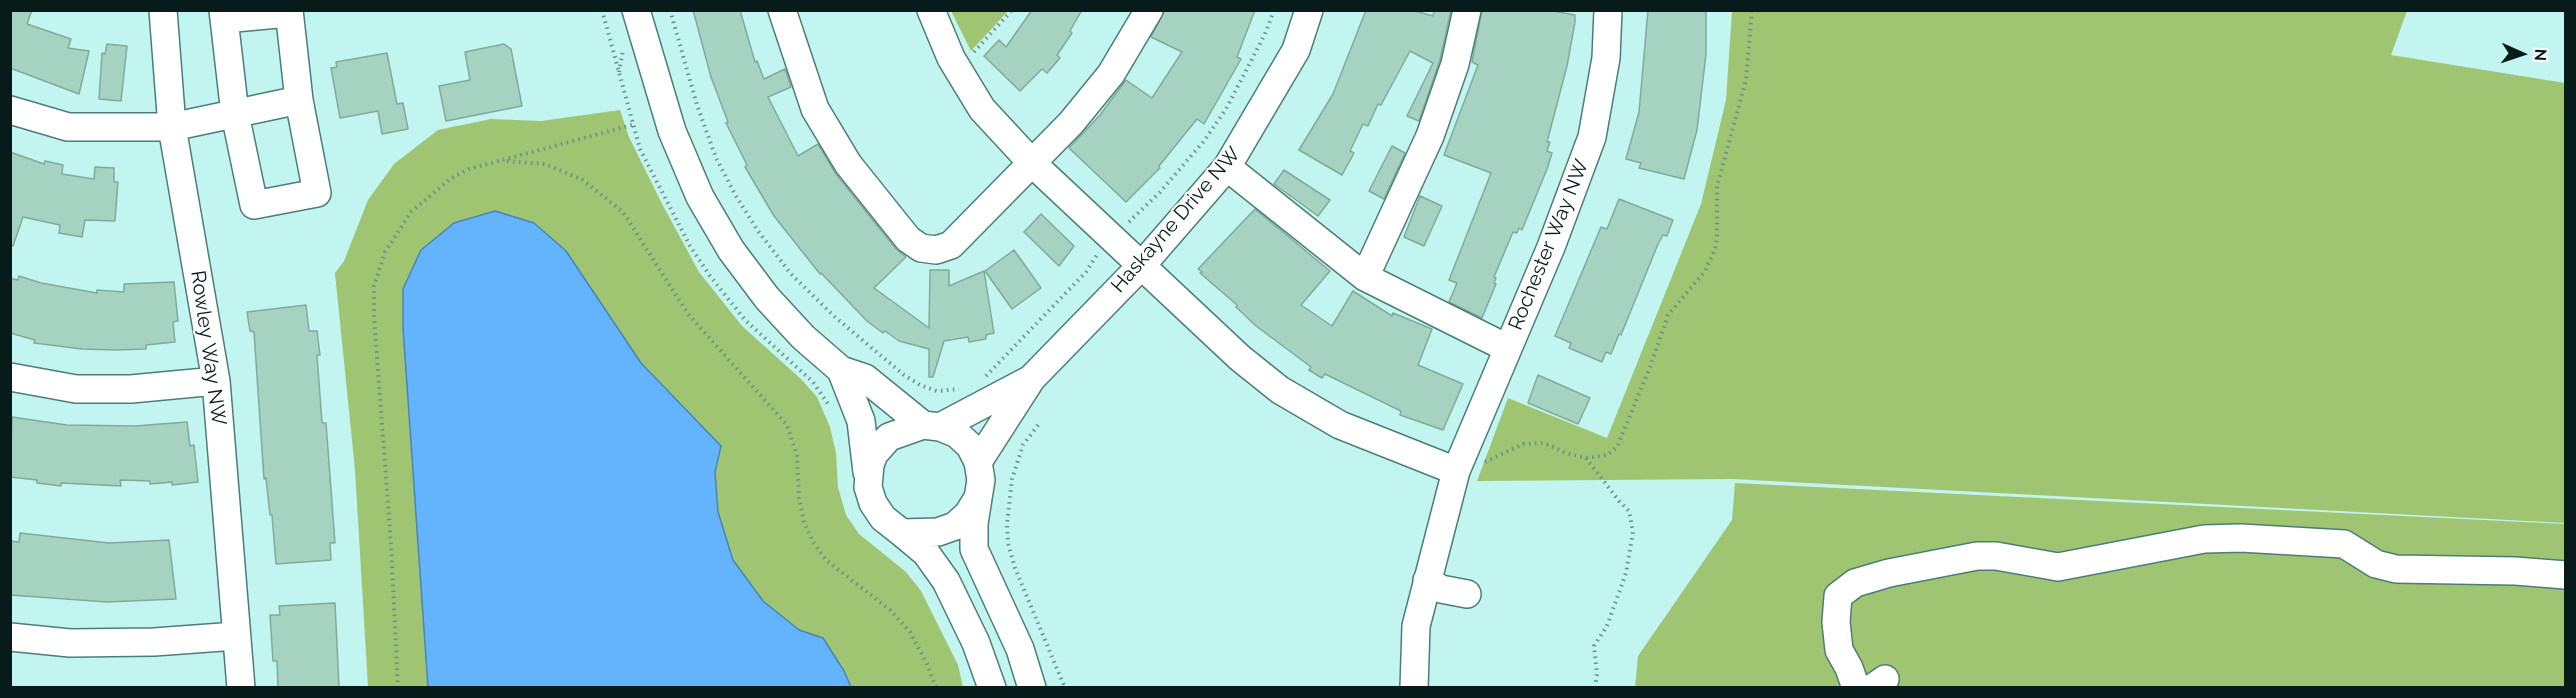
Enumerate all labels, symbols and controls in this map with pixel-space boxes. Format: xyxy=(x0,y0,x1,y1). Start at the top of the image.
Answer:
north arrow xyxy=(2492,24,2552,84)
text: N xyxy=(2531,48,2550,62)
street label: Haskayne Drive NW xyxy=(1106,142,1246,298)
street label: Rochester Way NW xyxy=(1504,156,1594,334)
street label: Rowley Way NW xyxy=(185,269,231,427)

